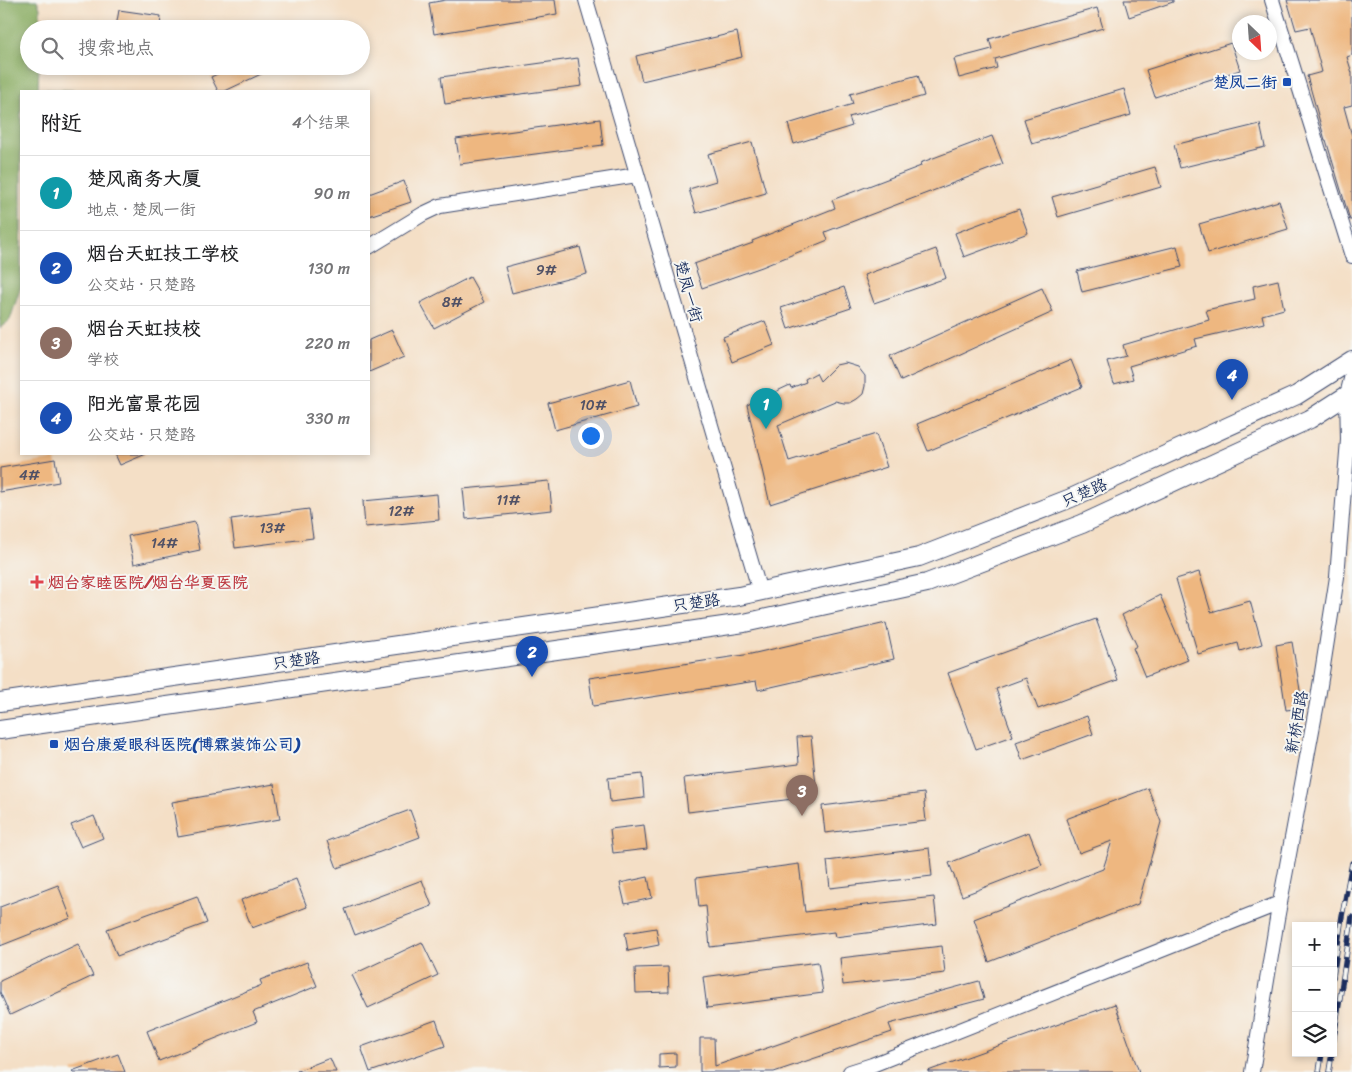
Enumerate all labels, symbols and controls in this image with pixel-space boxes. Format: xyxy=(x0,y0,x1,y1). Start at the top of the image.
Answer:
north arrow xyxy=(1232,15,1277,60)
search box xyxy=(20,20,370,75)
text: 搜索地点 xyxy=(78,31,154,64)
icon: search xyxy=(38,34,66,62)
place label: 楚凤二街 xyxy=(1213,68,1277,97)
marker: 楚凤二街 xyxy=(1281,76,1293,88)
text: 附近 xyxy=(40,104,82,142)
text: 4个结果 xyxy=(292,108,350,137)
text: 楚风商务大厦 xyxy=(87,162,201,195)
text: 1 xyxy=(53,179,59,208)
text: 90 m xyxy=(314,179,350,208)
text: 地点 · 楚凤一街 xyxy=(87,195,196,224)
text: 烟台天虹技工学校 xyxy=(87,237,239,270)
text: 2 xyxy=(51,254,61,283)
text: 130 m xyxy=(308,254,350,283)
street label: 楚凤一街 xyxy=(666,256,711,326)
house number: 9# xyxy=(536,258,558,283)
text: 公交站 · 只楚路 xyxy=(87,270,196,299)
house number: 8# xyxy=(442,290,464,315)
text: 烟台天虹技校 xyxy=(87,312,201,345)
text: 3 xyxy=(52,329,60,358)
text: 220 m xyxy=(305,329,350,358)
text: 学校 xyxy=(87,345,119,374)
pin: 4 xyxy=(1216,359,1248,400)
text: 阳光富景花园 xyxy=(87,387,201,420)
pin: 1 xyxy=(750,388,782,429)
house number: 10# xyxy=(580,393,608,418)
text: 4 xyxy=(51,404,61,433)
text: 330 m xyxy=(306,404,350,433)
text: 公交站 · 只楚路 xyxy=(87,420,196,449)
your location xyxy=(578,423,604,449)
house number: 4# xyxy=(19,463,41,488)
street label: 只楚路 xyxy=(1056,469,1112,515)
house number: 11# xyxy=(496,488,521,513)
house number: 12# xyxy=(388,499,415,524)
house number: 13# xyxy=(259,516,286,541)
house number: 14# xyxy=(151,531,179,556)
place label: 烟台家睦医院/烟台华夏医院 xyxy=(48,568,248,597)
marker: 烟台家睦医院/烟台华夏医院 xyxy=(30,575,44,589)
street label: 只楚路 xyxy=(670,585,722,620)
pin: 2 xyxy=(516,636,548,677)
street label: 只楚路 xyxy=(270,643,322,678)
street label: 新桥西路 xyxy=(1277,688,1316,756)
place label: 烟台康爱眼科医院(博霖装饰公司) xyxy=(64,730,301,759)
marker: 烟台康爱眼科医院(博霖装饰公司) xyxy=(48,738,60,750)
pin: 3 xyxy=(786,775,818,816)
map controls xyxy=(1292,922,1337,1057)
button: + xyxy=(1292,922,1337,967)
button: − xyxy=(1292,967,1337,1012)
button: layers xyxy=(1292,1012,1337,1057)

